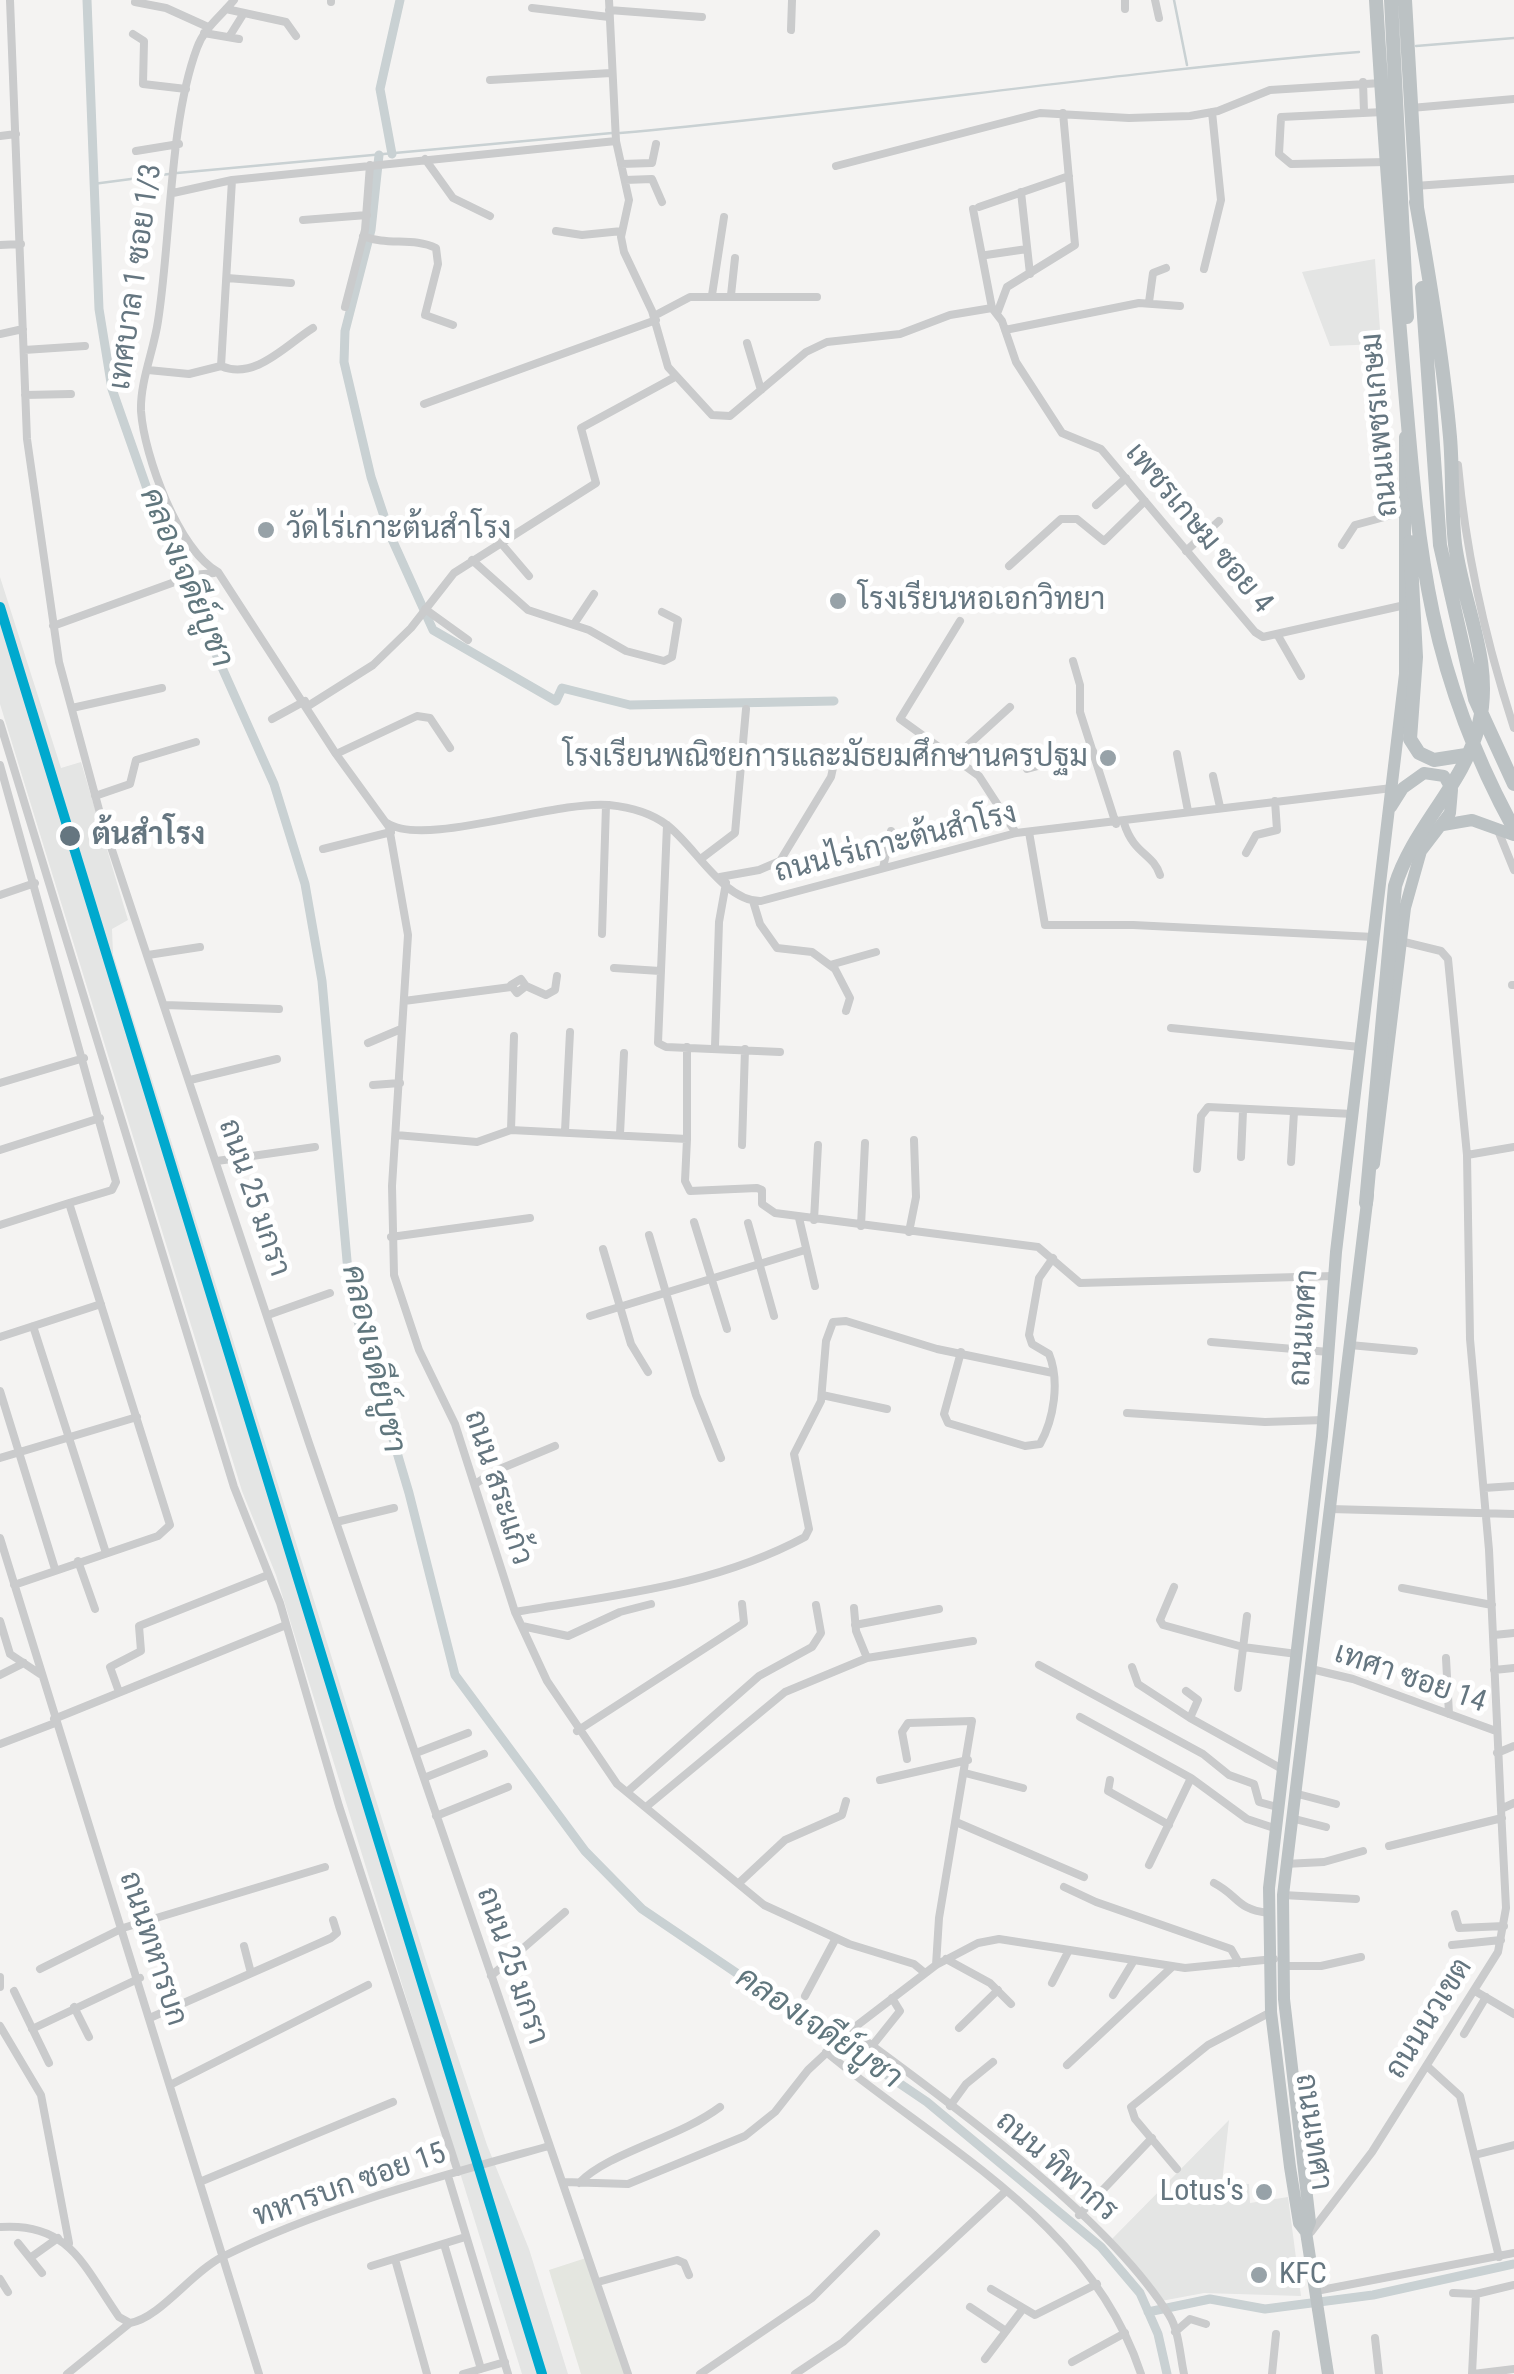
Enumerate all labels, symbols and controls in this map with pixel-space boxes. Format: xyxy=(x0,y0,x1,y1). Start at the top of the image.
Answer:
street label: เทศบาล 1 ซอย 1/3 xyxy=(103,162,171,392)
street label: ถนนเพชรเกษม xyxy=(1355,332,1407,518)
street label: เพชรเกษม ซอย 4 xyxy=(1116,437,1280,621)
water label: คลองเจดีย์บูชา xyxy=(130,482,240,674)
place label: วัดไร่เกาะต้นสำโรง xyxy=(286,512,511,548)
marker: วัดไร่เกาะต้นสำโรง xyxy=(255,519,277,541)
place label: โรงเรียนหอเอกวิทยา xyxy=(858,583,1105,619)
marker: โรงเรียนหอเอกวิทยา xyxy=(827,590,849,612)
place label: โรงเรียนพณิชยการและมัธยมศึกษานครปฐม xyxy=(563,740,1088,776)
marker: โรงเรียนพณิชยการและมัธยมศึกษานครปฐม xyxy=(1097,747,1119,769)
street label: ถนนไร่เกาะต้นสำโรง xyxy=(771,797,1021,891)
place label: ต้นสำโรง xyxy=(92,818,205,854)
marker: ต้นสำโรง xyxy=(57,823,83,849)
street label: ถนน 25 มกรา xyxy=(209,1115,297,1281)
water label: คลองเจดีย์บูชา xyxy=(332,1261,412,1457)
street label: ถนนเทศา xyxy=(1283,1268,1327,1388)
street label: ถนน สระแก้ว xyxy=(455,1406,539,1570)
street label: เทศา ซอย 14 xyxy=(1329,1636,1491,1722)
street label: ถนนทหารบก xyxy=(110,1867,194,2031)
street label: ถนน 25 มกรา xyxy=(467,1883,555,2049)
street label: ถนนนวเขต xyxy=(1379,1952,1481,2086)
water label: คลองเจดีย์บูชา xyxy=(728,1959,908,2099)
street label: ถนนเทศา xyxy=(1286,2071,1338,2193)
street label: ถนน ทิพากร xyxy=(988,2104,1124,2230)
street label: ทหารบก ซอย 15 xyxy=(249,2136,451,2236)
place label: Lotus's xyxy=(1160,2174,1244,2210)
marker: Lotus's xyxy=(1253,2181,1275,2203)
place label: KFC xyxy=(1279,2257,1327,2293)
marker: KFC xyxy=(1248,2264,1270,2286)

